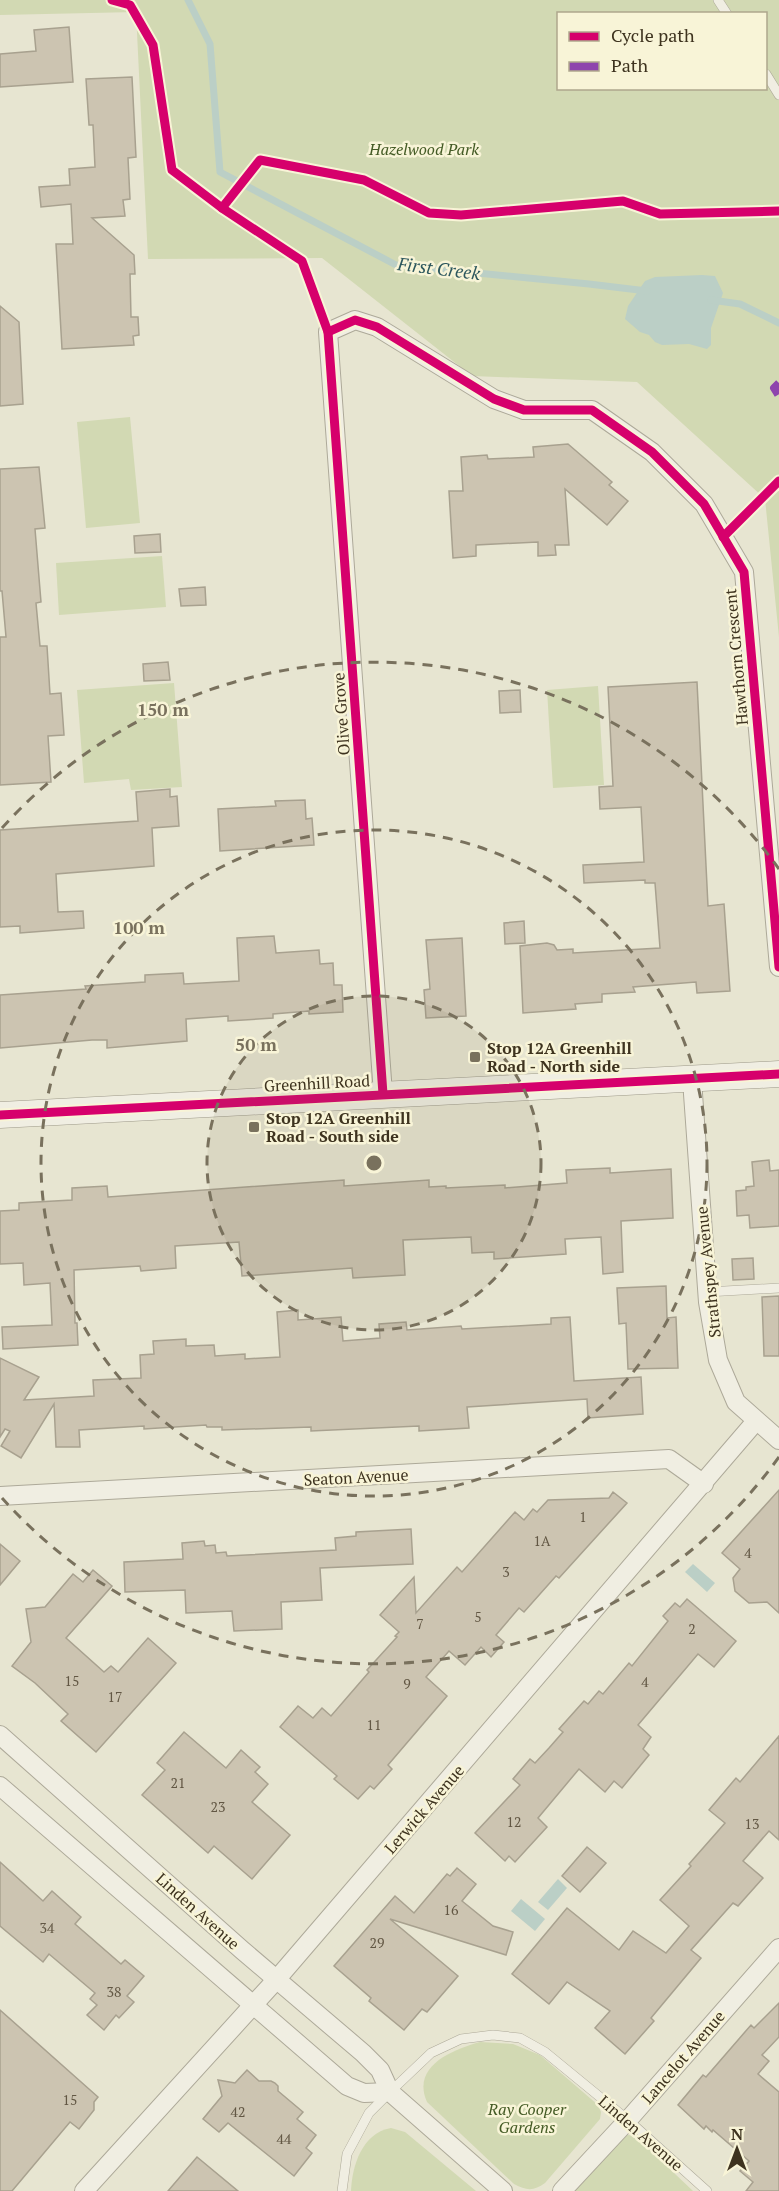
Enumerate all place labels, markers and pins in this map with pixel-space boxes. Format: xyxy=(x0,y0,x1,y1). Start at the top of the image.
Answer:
place label: Stop 12A Greenhill Road - North side xyxy=(487,1037,632,1077)
marker: Stop 12A Greenhill Road - North side xyxy=(468,1050,482,1064)
place label: Stop 12A Greenhill Road - South side xyxy=(266,1107,411,1147)
marker: Stop 12A Greenhill Road - South side xyxy=(247,1120,261,1134)
centre of rings xyxy=(364,1153,384,1173)

